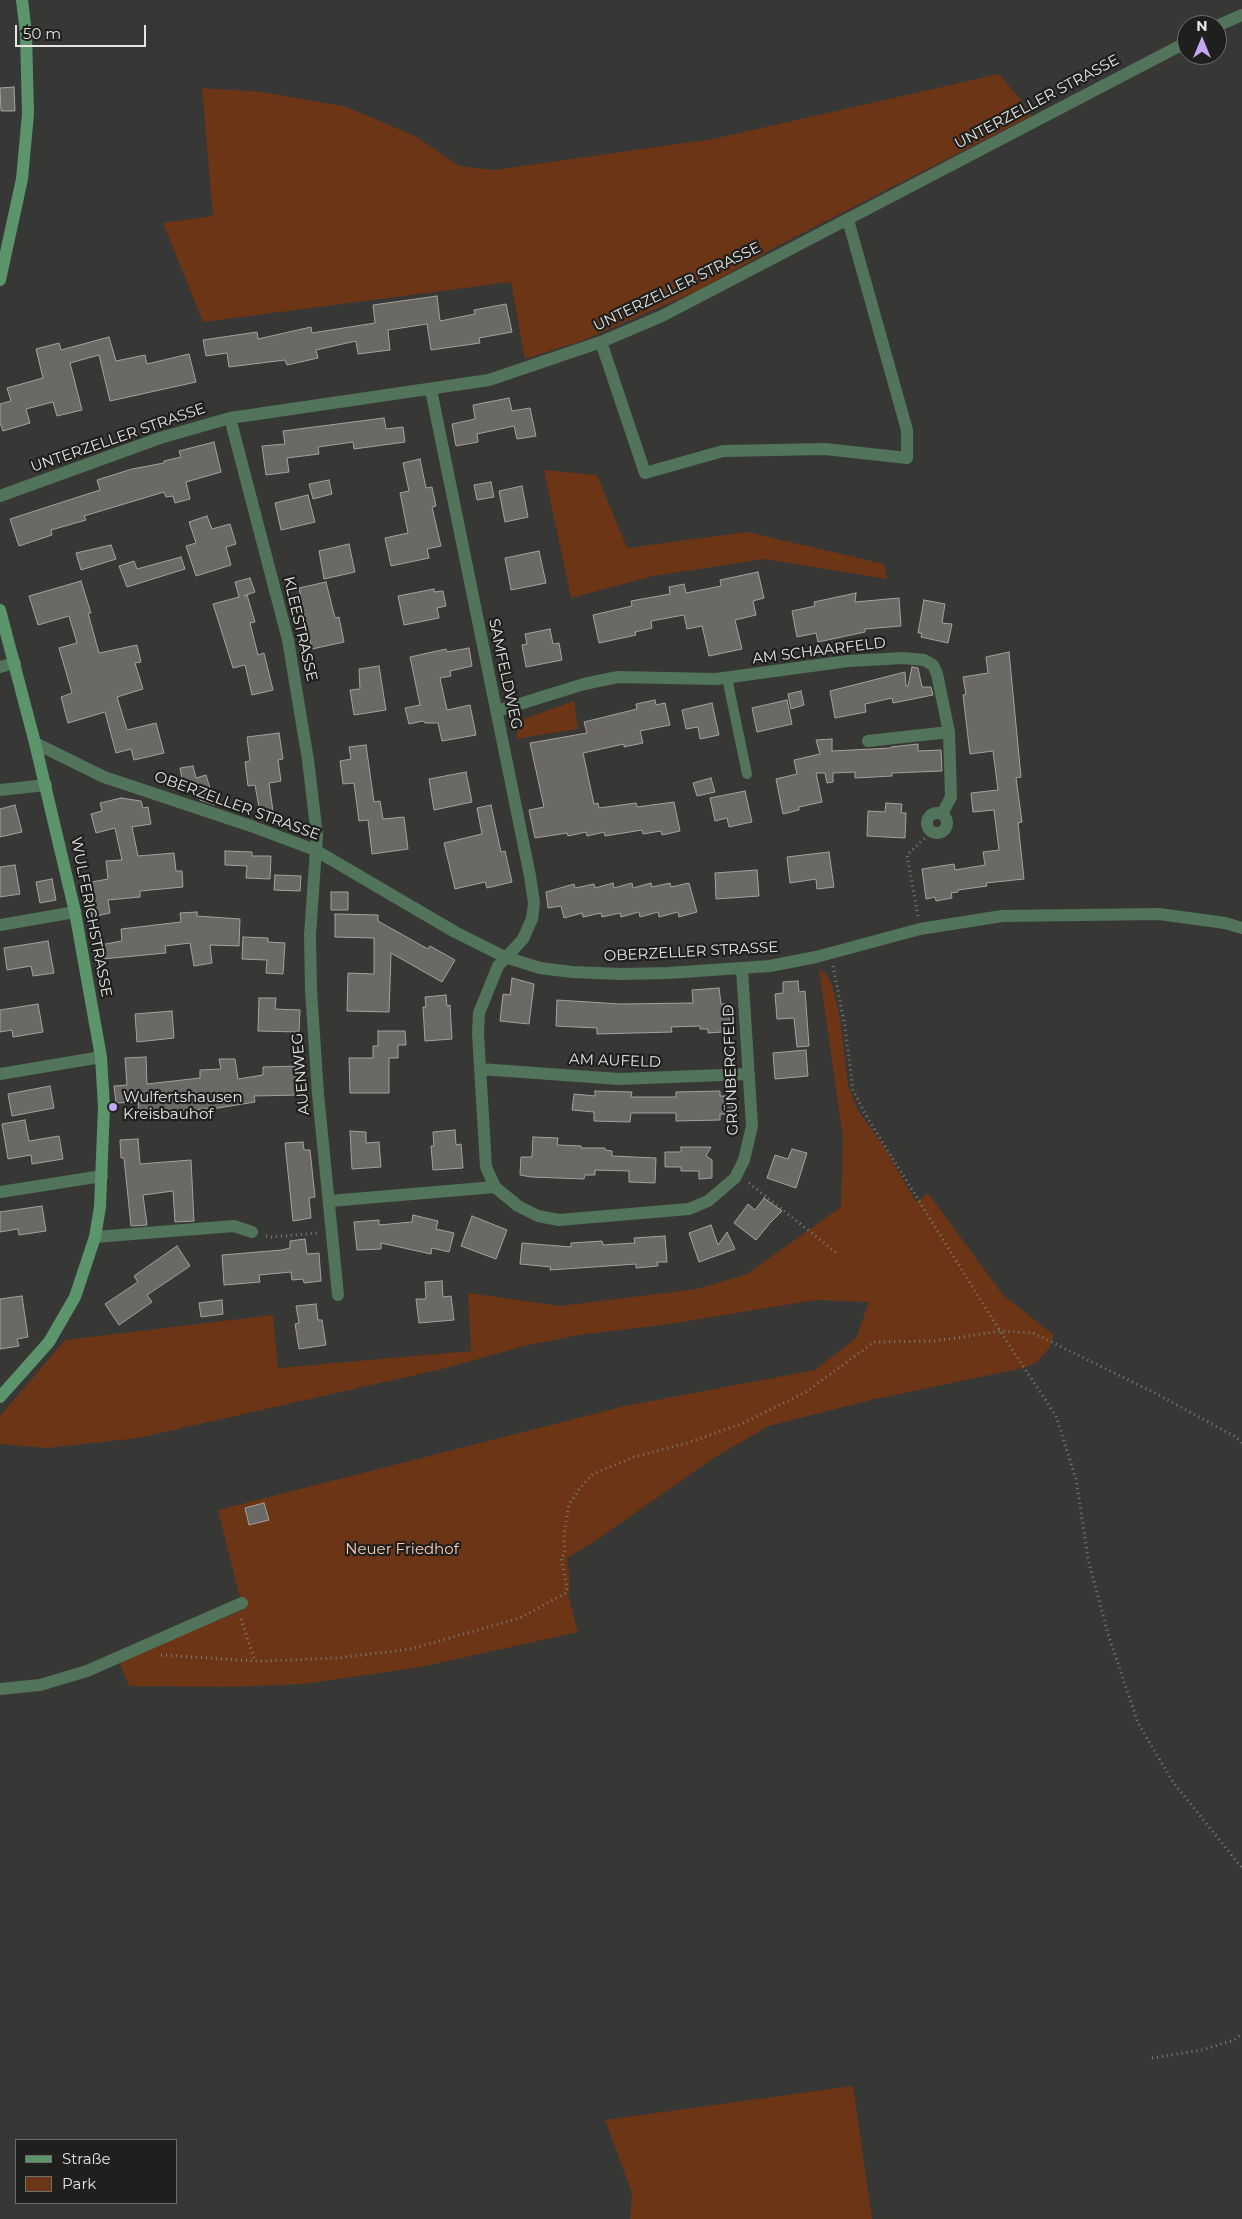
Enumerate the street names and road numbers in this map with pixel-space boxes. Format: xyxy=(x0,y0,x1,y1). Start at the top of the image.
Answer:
street label: UNTERZELLER STRASSE xyxy=(952,51,1122,153)
street label: UNTERZELLER STRASSE xyxy=(591,239,763,335)
street label: UNTERZELLER STRASSE xyxy=(28,400,208,476)
street label: KLEESTRASSE xyxy=(279,575,321,683)
street label: SAMFELDWEG xyxy=(484,617,526,731)
street label: AM SCHAARFELD xyxy=(751,634,887,668)
street label: OBERZELLER STRASSE xyxy=(152,768,322,844)
street label: WULFERICHSTRASSE xyxy=(67,835,115,999)
street label: OBERZELLER STRASSE xyxy=(603,938,779,966)
street label: GRÜNBERGFELD xyxy=(720,1004,742,1136)
street label: AUENWEG xyxy=(288,1032,314,1116)
street label: AM AUFELD xyxy=(569,1050,661,1072)

